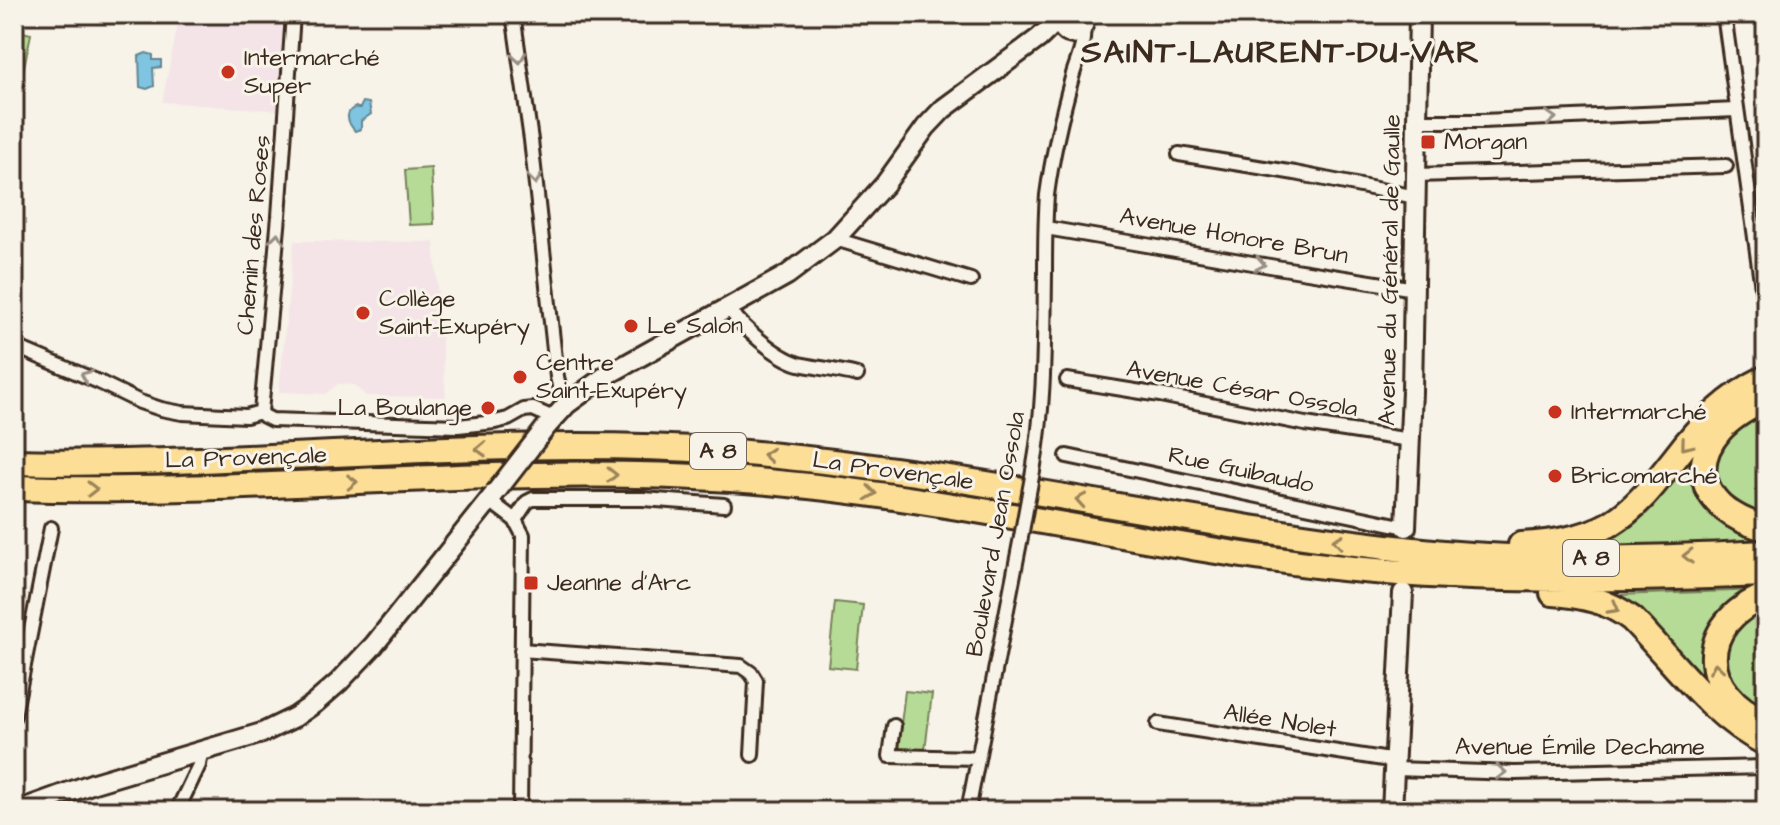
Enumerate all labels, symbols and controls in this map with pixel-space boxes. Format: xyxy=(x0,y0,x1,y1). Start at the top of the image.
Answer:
district label: SAINT-LAURENT-DU-VAR xyxy=(1080,30,1481,75)
place label: Intermarché Super xyxy=(244,41,380,103)
one-way arrow xyxy=(510,51,527,64)
marker: Intermarché Super xyxy=(219,63,237,81)
one-way arrow xyxy=(1545,110,1558,127)
street label: Avenue du Général de Gaulle xyxy=(1370,114,1410,426)
place label: Morgan xyxy=(1444,125,1527,160)
marker: Morgan xyxy=(1419,133,1437,151)
street label: Chemin des Roses xyxy=(228,134,280,336)
one-way arrow xyxy=(526,173,543,186)
street label: Avenue Honore Brun xyxy=(1117,199,1351,273)
one-way arrow xyxy=(268,231,285,244)
one-way arrow xyxy=(1254,255,1267,272)
place label: Collège Saint-Exupéry xyxy=(379,282,530,345)
marker: Collège Saint-Exupéry xyxy=(354,304,372,322)
place label: Le Salon xyxy=(647,309,743,343)
marker: Le Salon xyxy=(622,317,640,335)
place label: Centre Saint-Exupéry xyxy=(536,346,687,409)
street label: Avenue César Ossola xyxy=(1124,352,1360,426)
marker: Centre Saint-Exupéry xyxy=(511,368,529,386)
one-way arrow xyxy=(80,370,94,386)
place label: La Boulange xyxy=(337,391,472,426)
place label: Intermarché xyxy=(1571,395,1707,429)
marker: La Boulange xyxy=(479,399,497,417)
marker: Intermarché xyxy=(1546,403,1564,421)
street label: Boulevard Jean Ossola xyxy=(958,409,1034,659)
road number: A 8 xyxy=(690,433,746,469)
one-way arrow xyxy=(1681,436,1695,451)
street label: La Provençale xyxy=(164,438,328,478)
street label: Rue Guibaudo xyxy=(1165,438,1317,502)
one-way arrow xyxy=(474,440,487,458)
street label: La Provençale xyxy=(810,443,976,499)
one-way arrow xyxy=(762,447,775,464)
place label: Bricomarché xyxy=(1571,459,1718,493)
one-way arrow xyxy=(606,466,619,483)
marker: Bricomarché xyxy=(1546,467,1564,485)
one-way arrow xyxy=(346,474,359,491)
one-way arrow xyxy=(86,481,99,498)
one-way arrow xyxy=(864,484,878,501)
one-way arrow xyxy=(1074,492,1088,509)
one-way arrow xyxy=(1331,533,1345,550)
road number: A 8 xyxy=(1563,540,1619,576)
one-way arrow xyxy=(1681,547,1694,565)
place label: Jeanne d’Arc xyxy=(547,566,692,600)
marker: Jeanne d’Arc xyxy=(522,574,540,592)
one-way arrow xyxy=(1605,598,1620,614)
one-way arrow xyxy=(1708,662,1725,675)
street label: Allée Nolet xyxy=(1221,695,1339,747)
street label: Avenue Émile Dechame xyxy=(1455,730,1705,764)
one-way arrow xyxy=(1495,764,1508,781)

